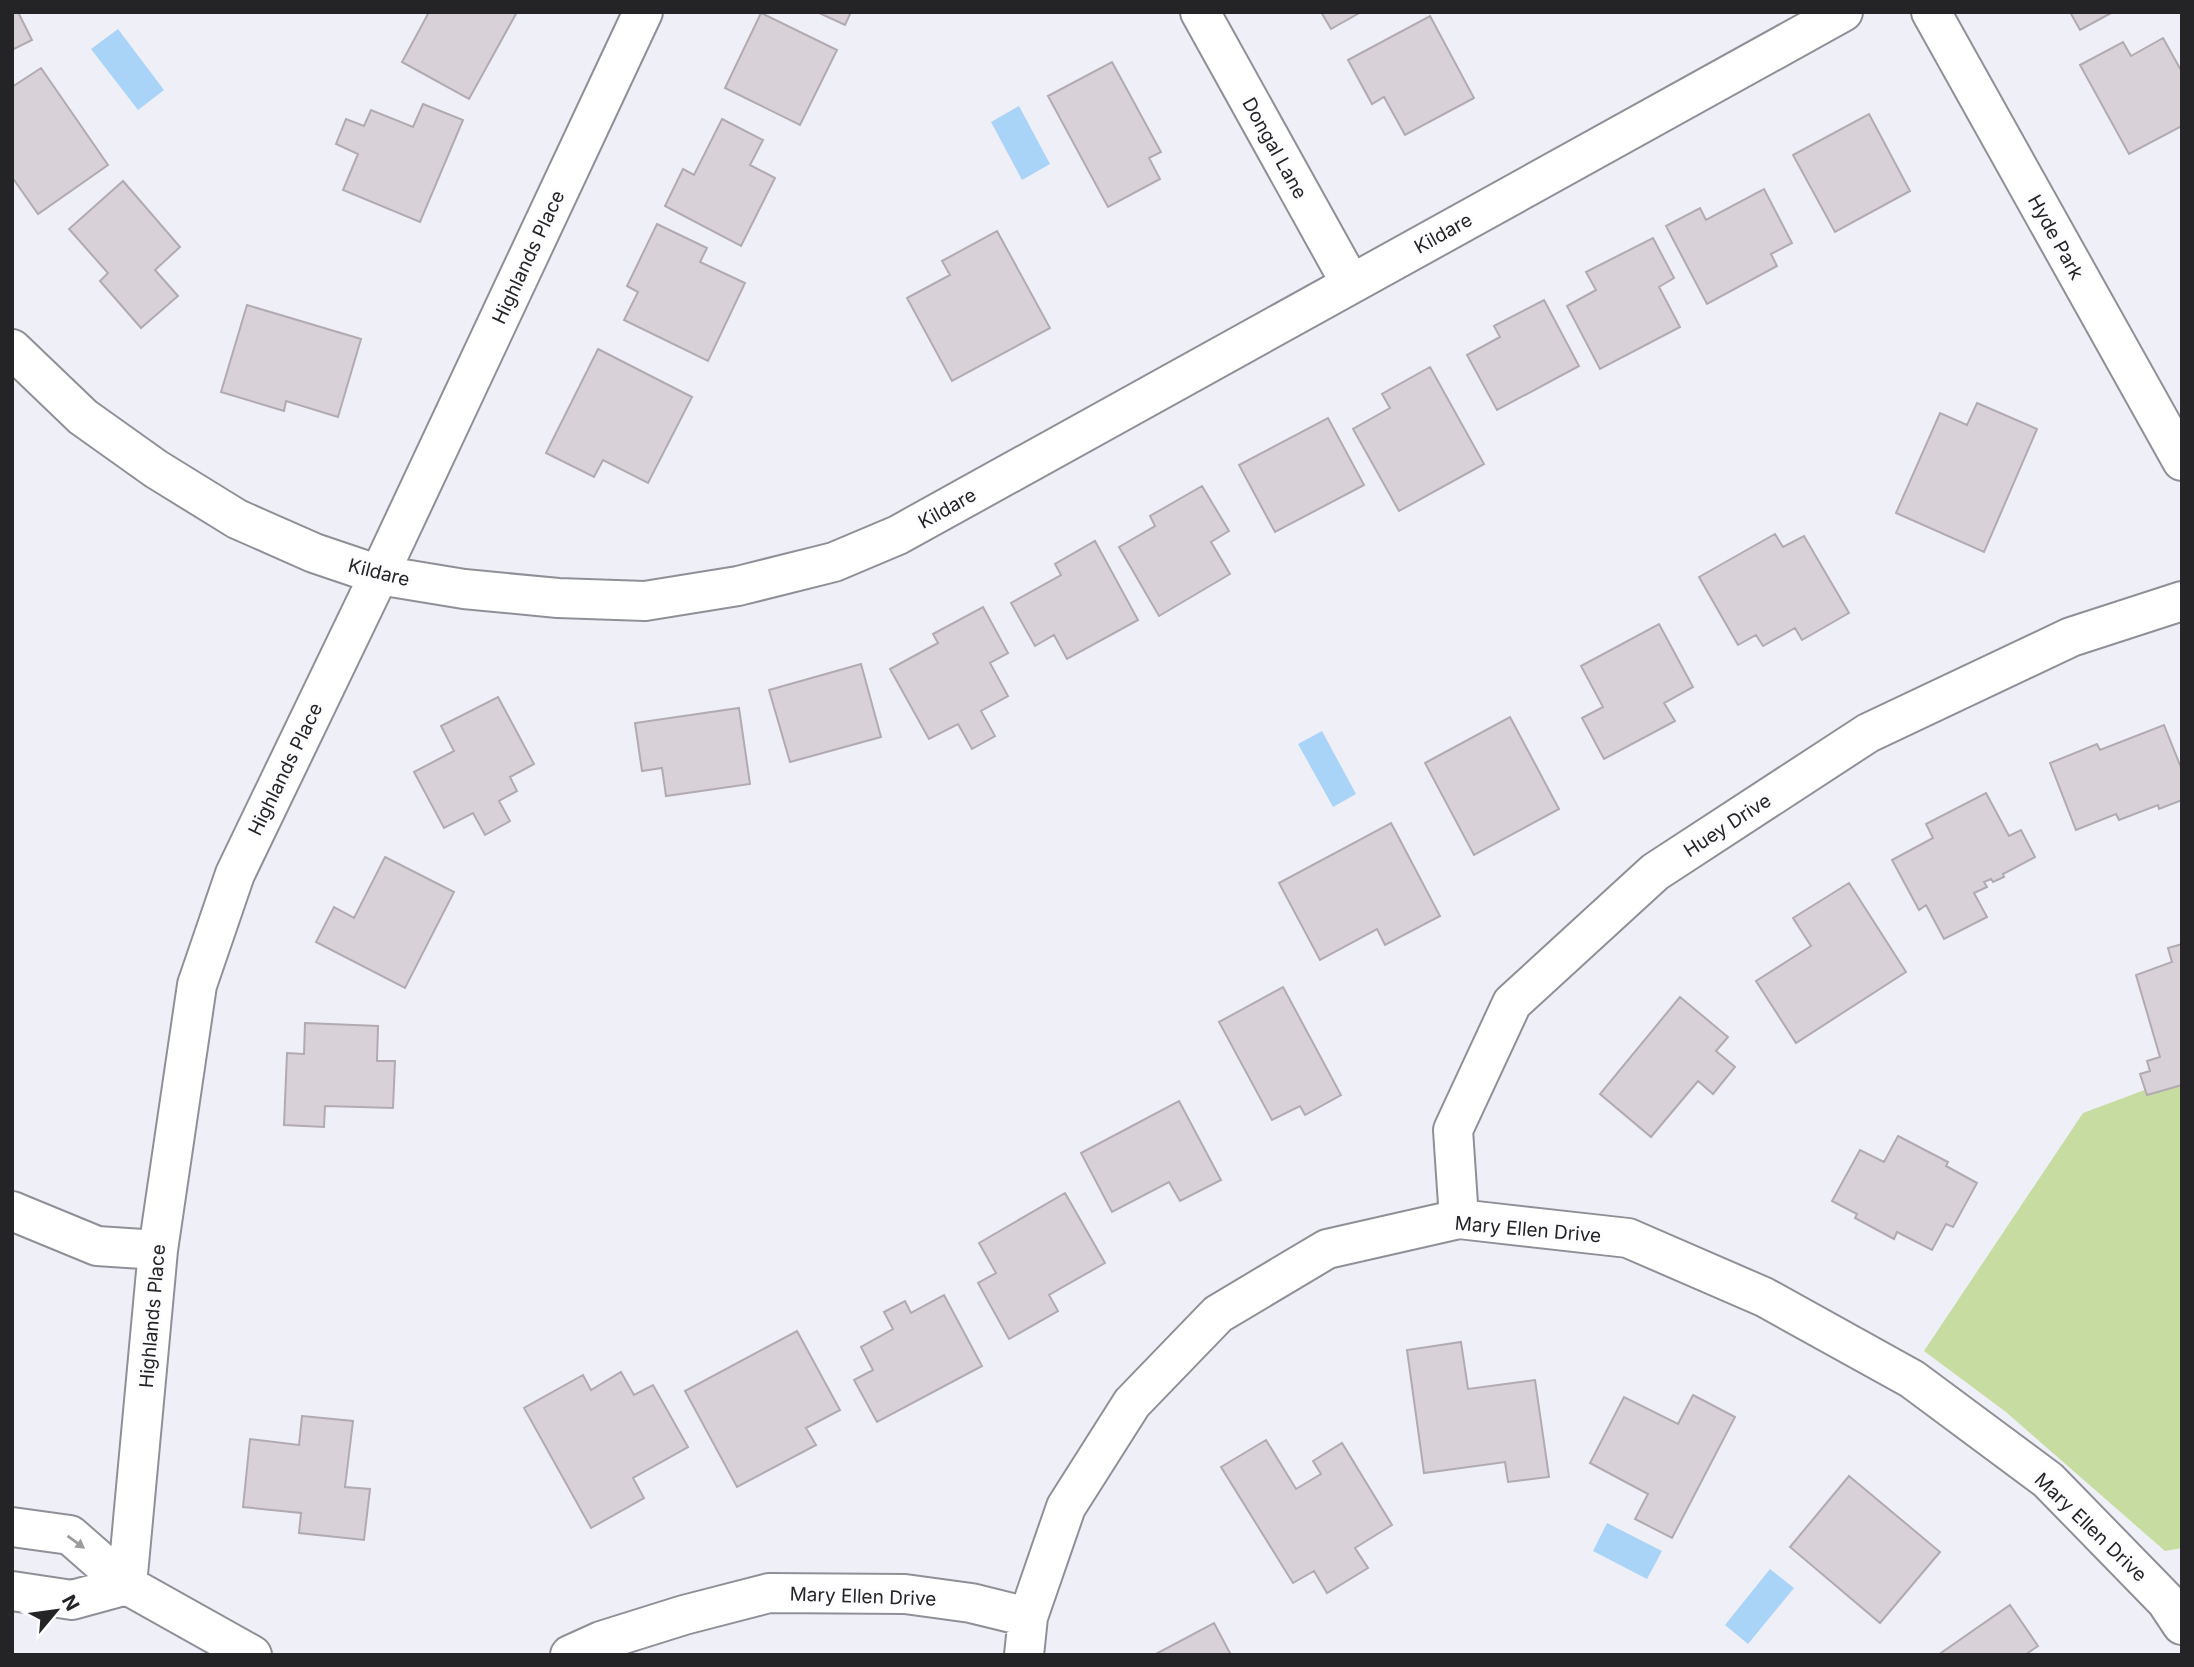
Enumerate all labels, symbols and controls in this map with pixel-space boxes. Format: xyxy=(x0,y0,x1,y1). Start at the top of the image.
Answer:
street label: Dongal Lane xyxy=(1237,94,1312,203)
street label: Highlands Place xyxy=(488,187,569,328)
street label: Hyde Park xyxy=(2023,191,2089,284)
street label: Kildare xyxy=(1410,208,1476,259)
street label: Kildare xyxy=(914,483,980,534)
street label: Kildare xyxy=(346,554,412,591)
street label: Highlands Place xyxy=(243,699,327,839)
street label: Huey Drive xyxy=(1679,789,1775,862)
street label: Mary Ellen Drive xyxy=(1454,1212,1602,1247)
street label: Highlands Place xyxy=(135,1243,170,1389)
street label: Mary Ellen Drive xyxy=(2030,1468,2151,1587)
one-way arrow xyxy=(67,1535,85,1549)
north arrow xyxy=(21,1576,91,1646)
street label: Mary Ellen Drive xyxy=(789,1582,937,1611)
text: N xyxy=(57,1591,84,1615)

